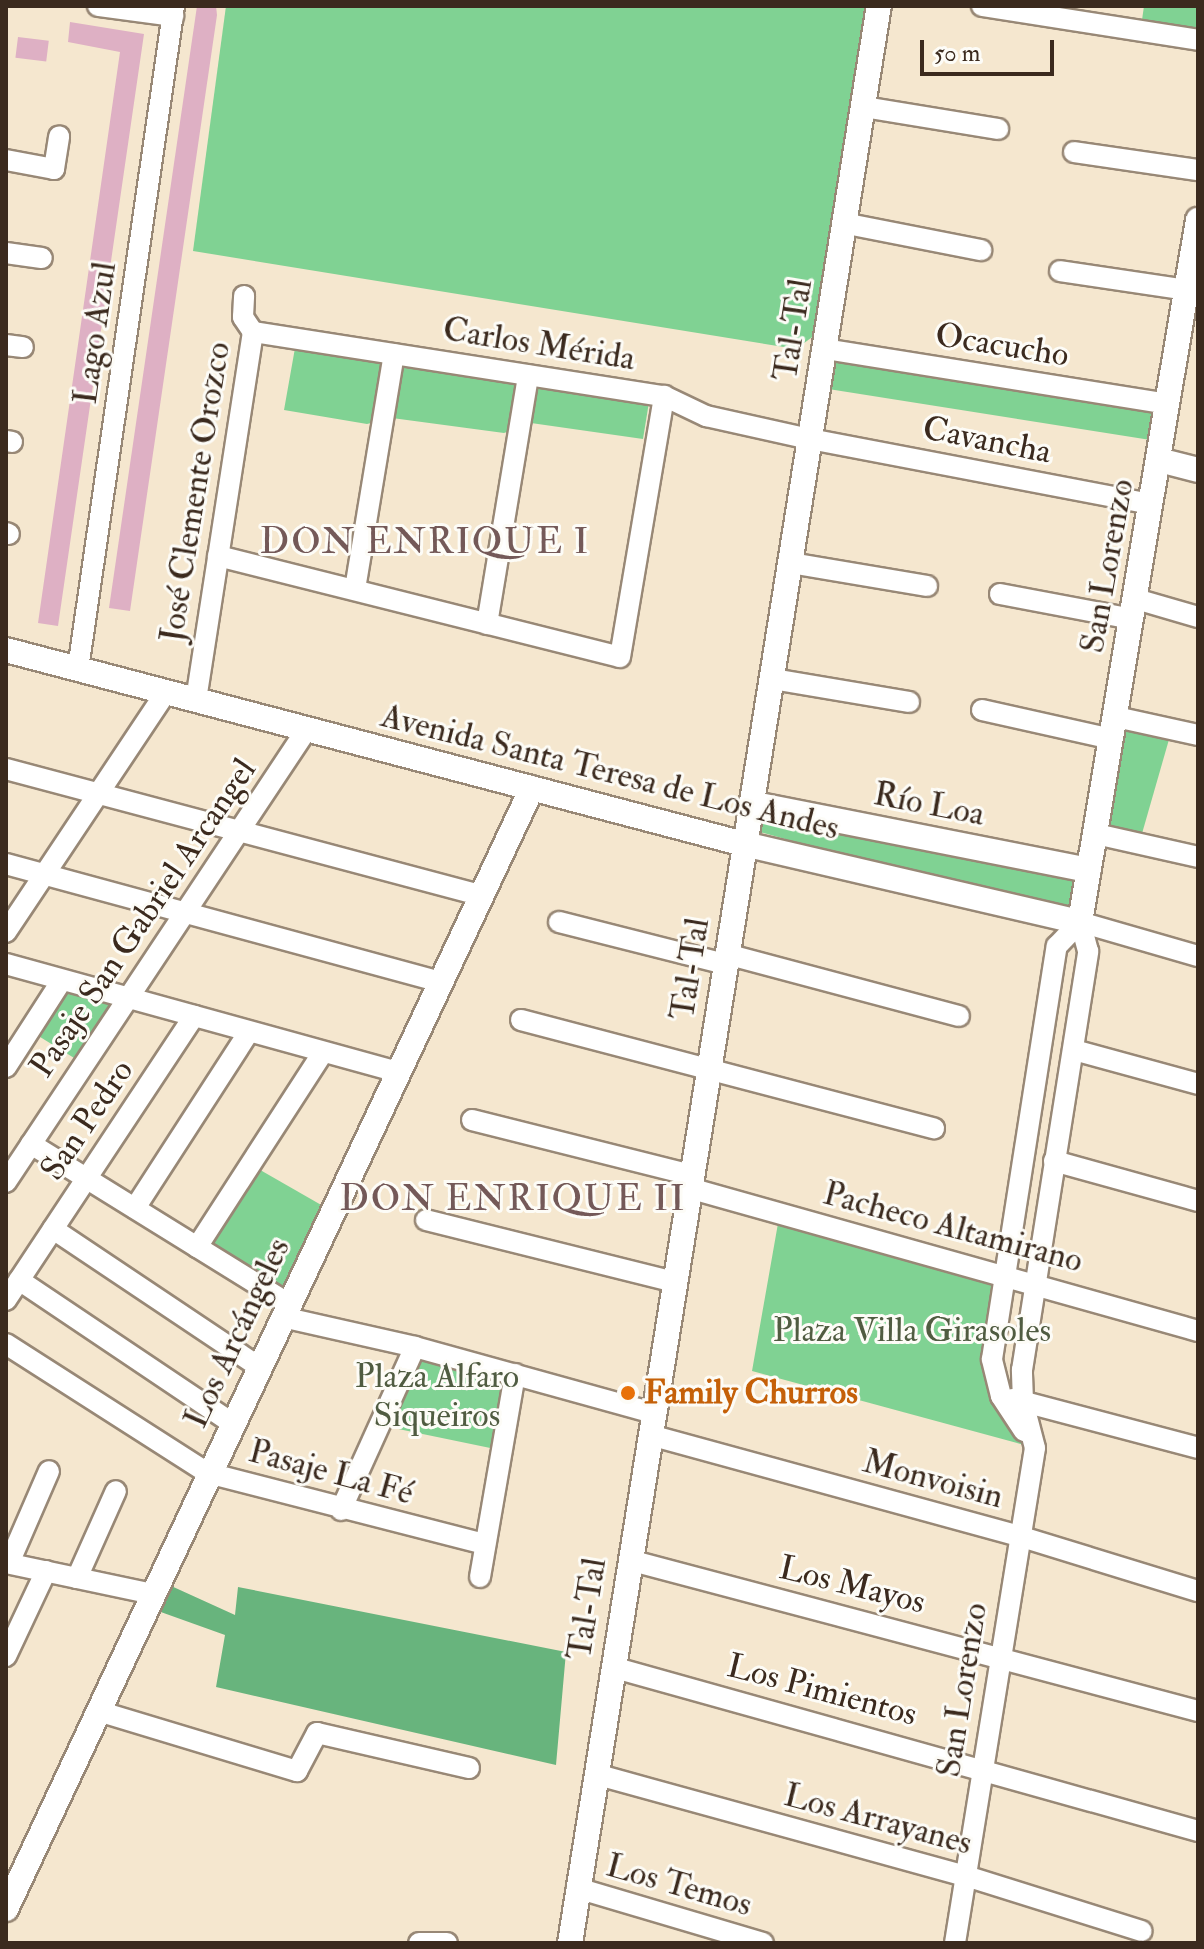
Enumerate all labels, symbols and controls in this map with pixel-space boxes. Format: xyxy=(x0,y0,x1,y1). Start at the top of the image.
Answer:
scale bar xyxy=(924,24,1058,74)
text: 50 m xyxy=(934,38,980,69)
street label: Lago Azul xyxy=(65,259,125,407)
street label: Tal-Tal xyxy=(765,276,821,384)
street label: Carlos Mérida xyxy=(440,309,638,379)
street label: Ocacucho xyxy=(932,314,1072,376)
street label: José Clemente Orozco xyxy=(151,339,239,645)
street label: Cavancha xyxy=(919,408,1055,472)
street label: San Lorenzo xyxy=(1072,476,1142,656)
district label: DON ENRIQUE I xyxy=(260,520,590,564)
street label: Avenida Santa Teresa de Los Andes xyxy=(377,695,843,849)
street label: Pasaje San Gabriel Arcangel xyxy=(21,751,265,1085)
street label: Río Loa xyxy=(870,773,988,835)
street label: Tal-Tal xyxy=(662,915,718,1023)
street label: San Pedro xyxy=(32,1052,142,1188)
street label: Pacheco Altamirano xyxy=(819,1173,1087,1281)
district label: DON ENRIQUE II xyxy=(340,1177,686,1221)
street label: Los Arcángeles xyxy=(175,1232,299,1434)
park label: Plaza Villa Girasoles xyxy=(773,1311,1051,1351)
park label: Plaza Alfaro Siqueiros xyxy=(355,1356,519,1436)
place label: Family Churros xyxy=(644,1373,858,1413)
marker: Family Churros xyxy=(619,1384,637,1402)
street label: Pasaje La Fé xyxy=(244,1430,418,1514)
street label: Monvoisin xyxy=(858,1441,1008,1517)
street label: Los Mayos xyxy=(775,1547,929,1623)
street label: Tal-Tal xyxy=(559,1555,615,1663)
street label: San Lorenzo xyxy=(928,1600,996,1780)
street label: Los Pimientos xyxy=(723,1645,921,1735)
street label: Los Arrayanes xyxy=(780,1774,976,1864)
street label: Los Temos xyxy=(602,1845,756,1925)

